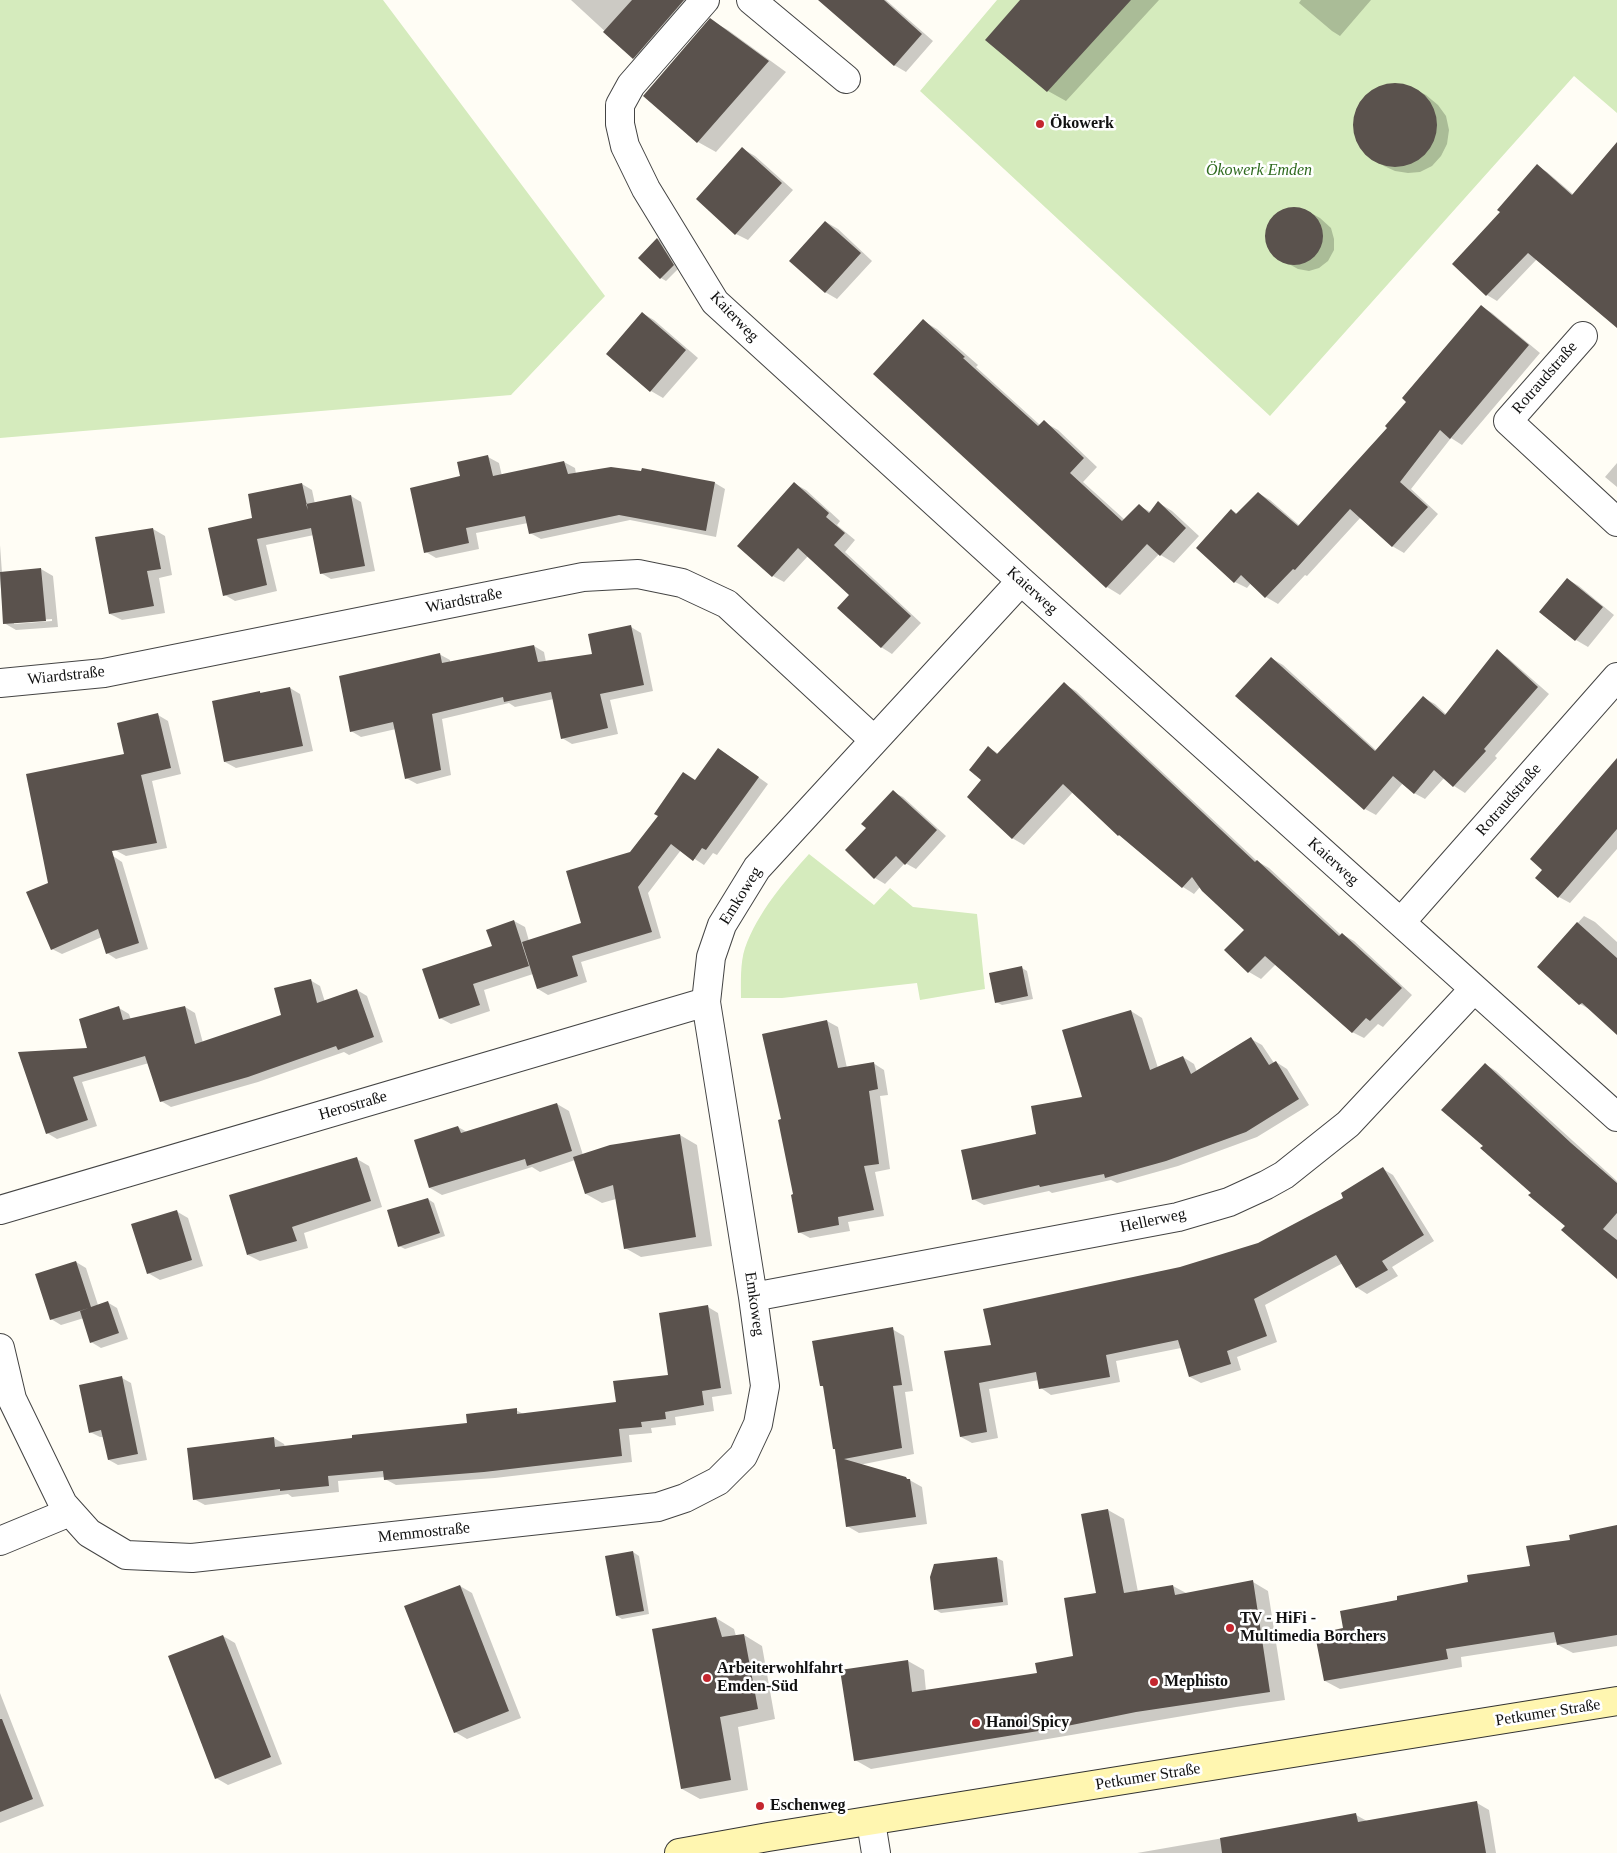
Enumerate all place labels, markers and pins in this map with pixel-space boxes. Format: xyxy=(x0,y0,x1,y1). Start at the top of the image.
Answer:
place label: Ökowerk xyxy=(1050,114,1114,134)
marker: Ökowerk xyxy=(1034,118,1046,130)
place label: TV - HiFi - Multimedia Borchers xyxy=(1240,1609,1386,1647)
marker: TV - HiFi - Multimedia Borchers xyxy=(1224,1622,1236,1634)
place label: Arbeiterwohlfahrt Emden-Süd xyxy=(717,1659,843,1697)
marker: Arbeiterwohlfahrt Emden-Süd xyxy=(701,1672,713,1684)
place label: Mephisto xyxy=(1164,1672,1228,1692)
marker: Mephisto xyxy=(1148,1676,1160,1688)
place label: Hanoi Spicy xyxy=(986,1713,1069,1733)
marker: Hanoi Spicy xyxy=(970,1717,982,1729)
place label: Eschenweg xyxy=(770,1796,846,1816)
marker: Eschenweg xyxy=(754,1800,766,1812)

